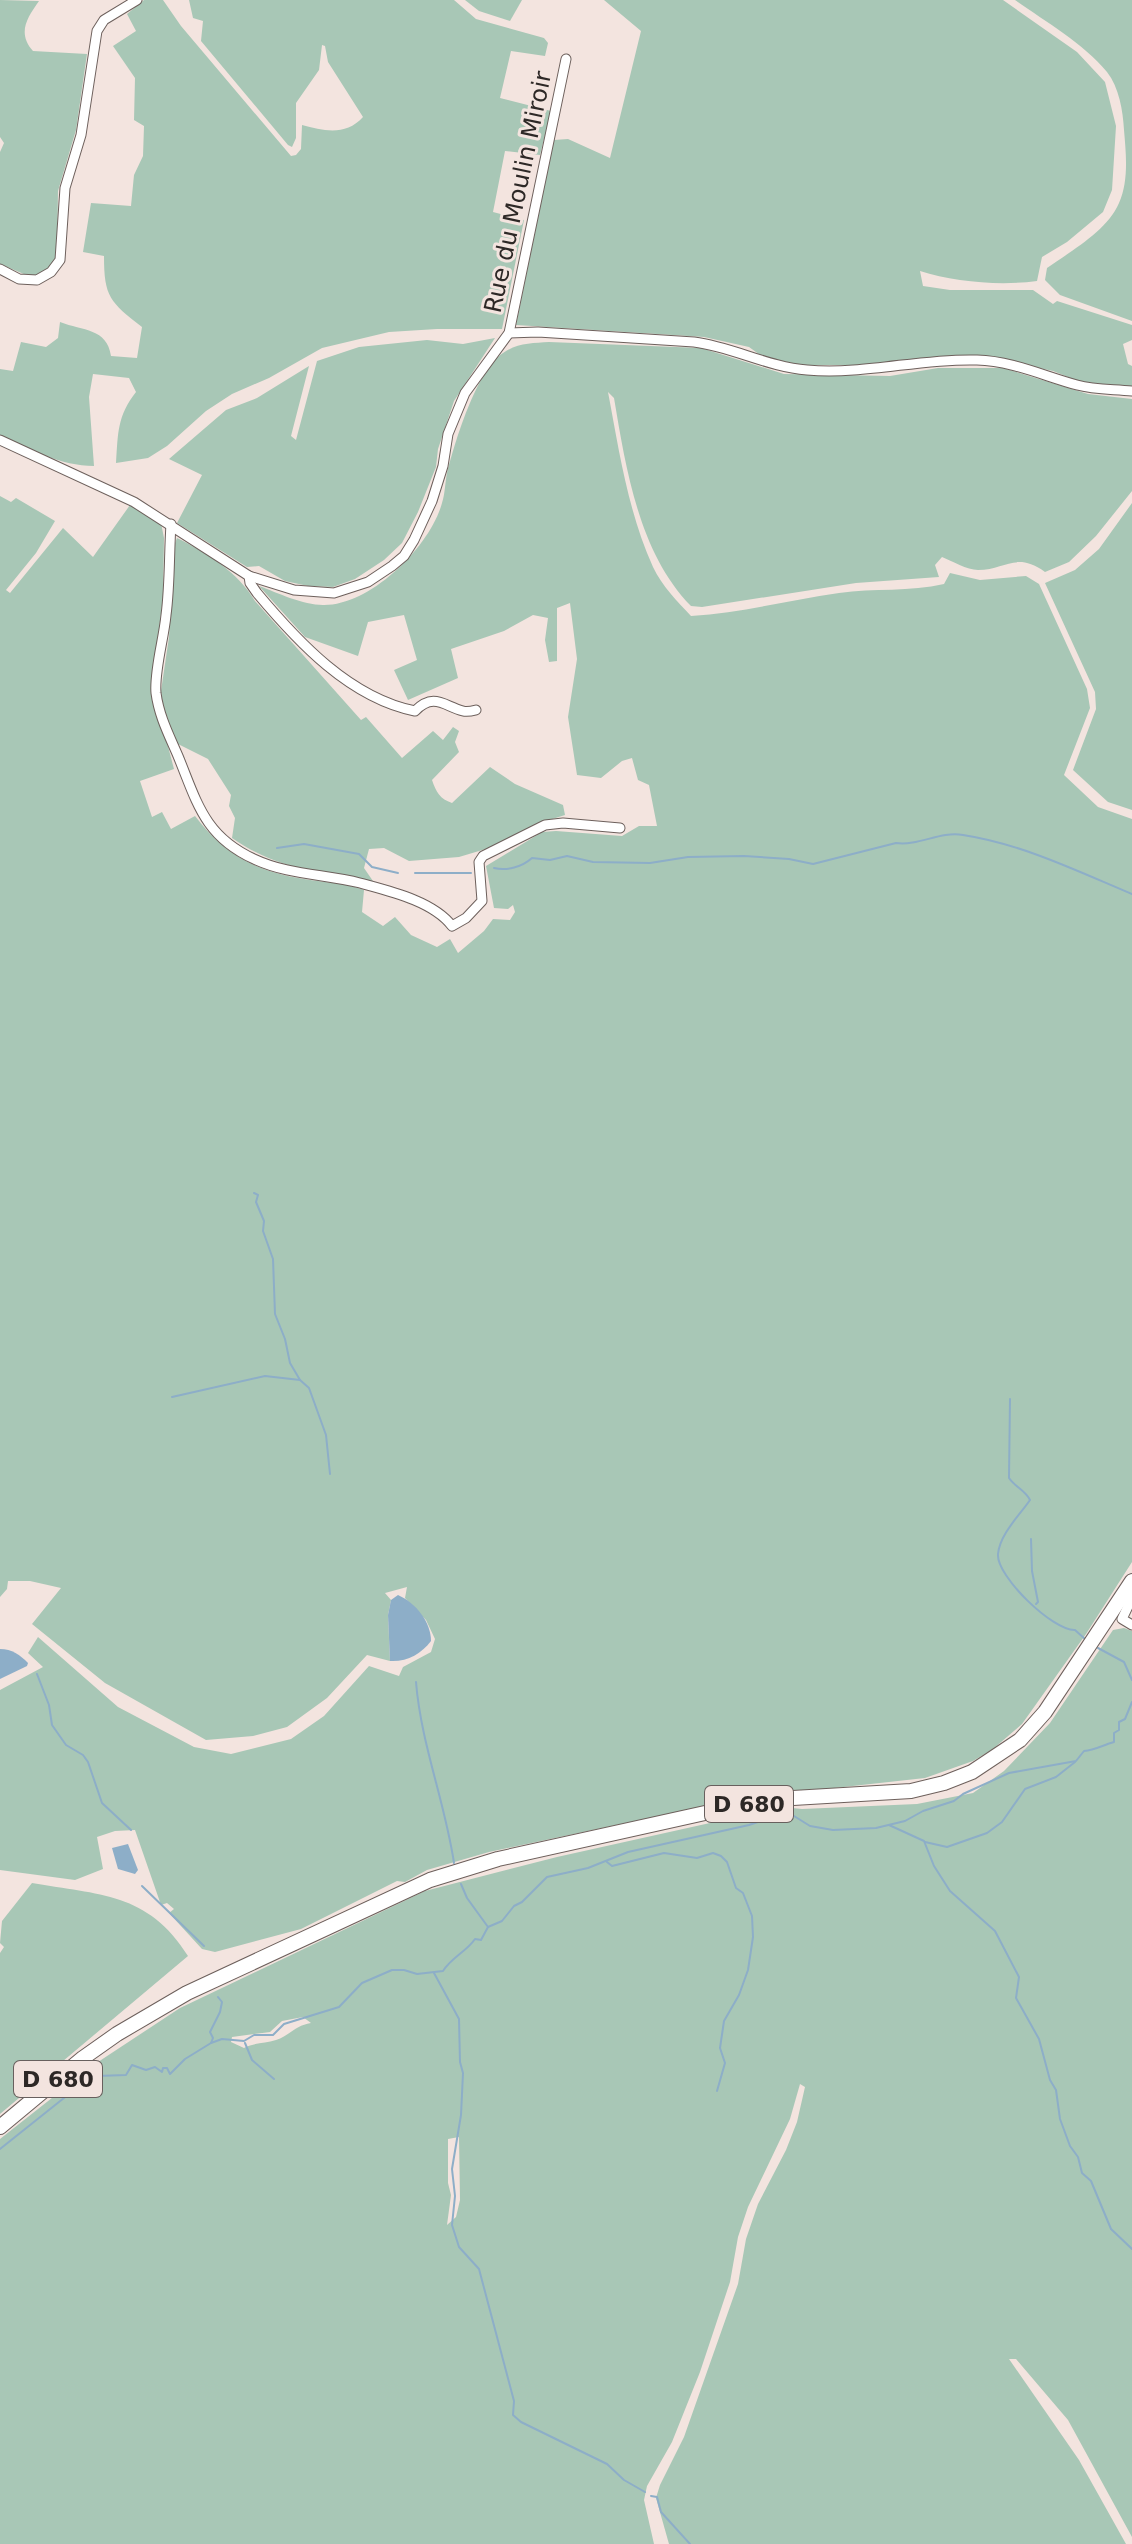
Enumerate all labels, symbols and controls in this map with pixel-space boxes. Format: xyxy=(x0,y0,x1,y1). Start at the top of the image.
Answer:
street label: Rue du Moulin Miroir xyxy=(479,69,557,315)
road number: D 680 xyxy=(705,1786,793,1822)
road number: D 680 xyxy=(14,2061,102,2097)

